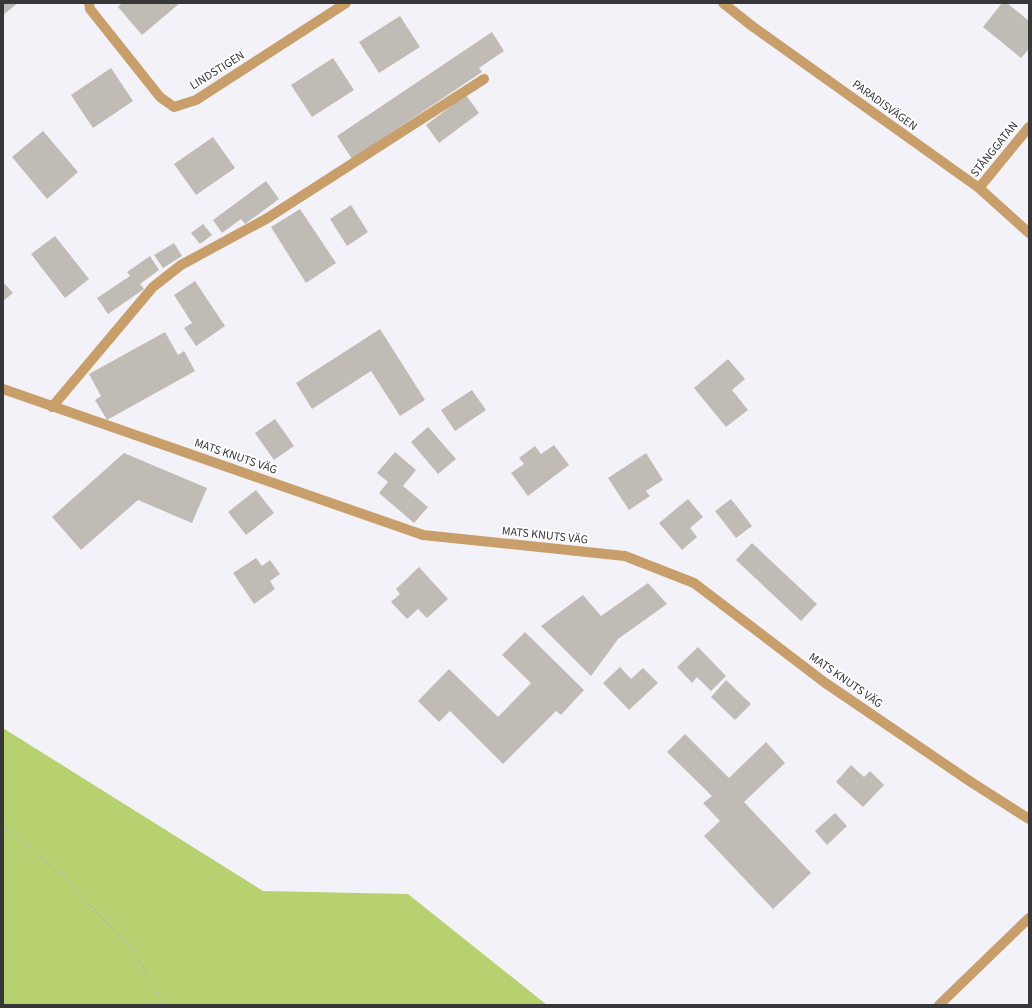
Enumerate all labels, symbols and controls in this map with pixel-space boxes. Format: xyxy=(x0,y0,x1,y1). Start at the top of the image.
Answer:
street label: LINDSTIGEN xyxy=(187,47,248,94)
street label: PARADISVÄGEN xyxy=(849,76,921,135)
street label: STÅNGGATAN xyxy=(967,118,1022,181)
street label: MATS KNUTS VÄG xyxy=(192,434,279,479)
street label: MATS KNUTS VÄG xyxy=(501,523,589,548)
street label: MATS KNUTS VÄG xyxy=(805,649,886,712)

